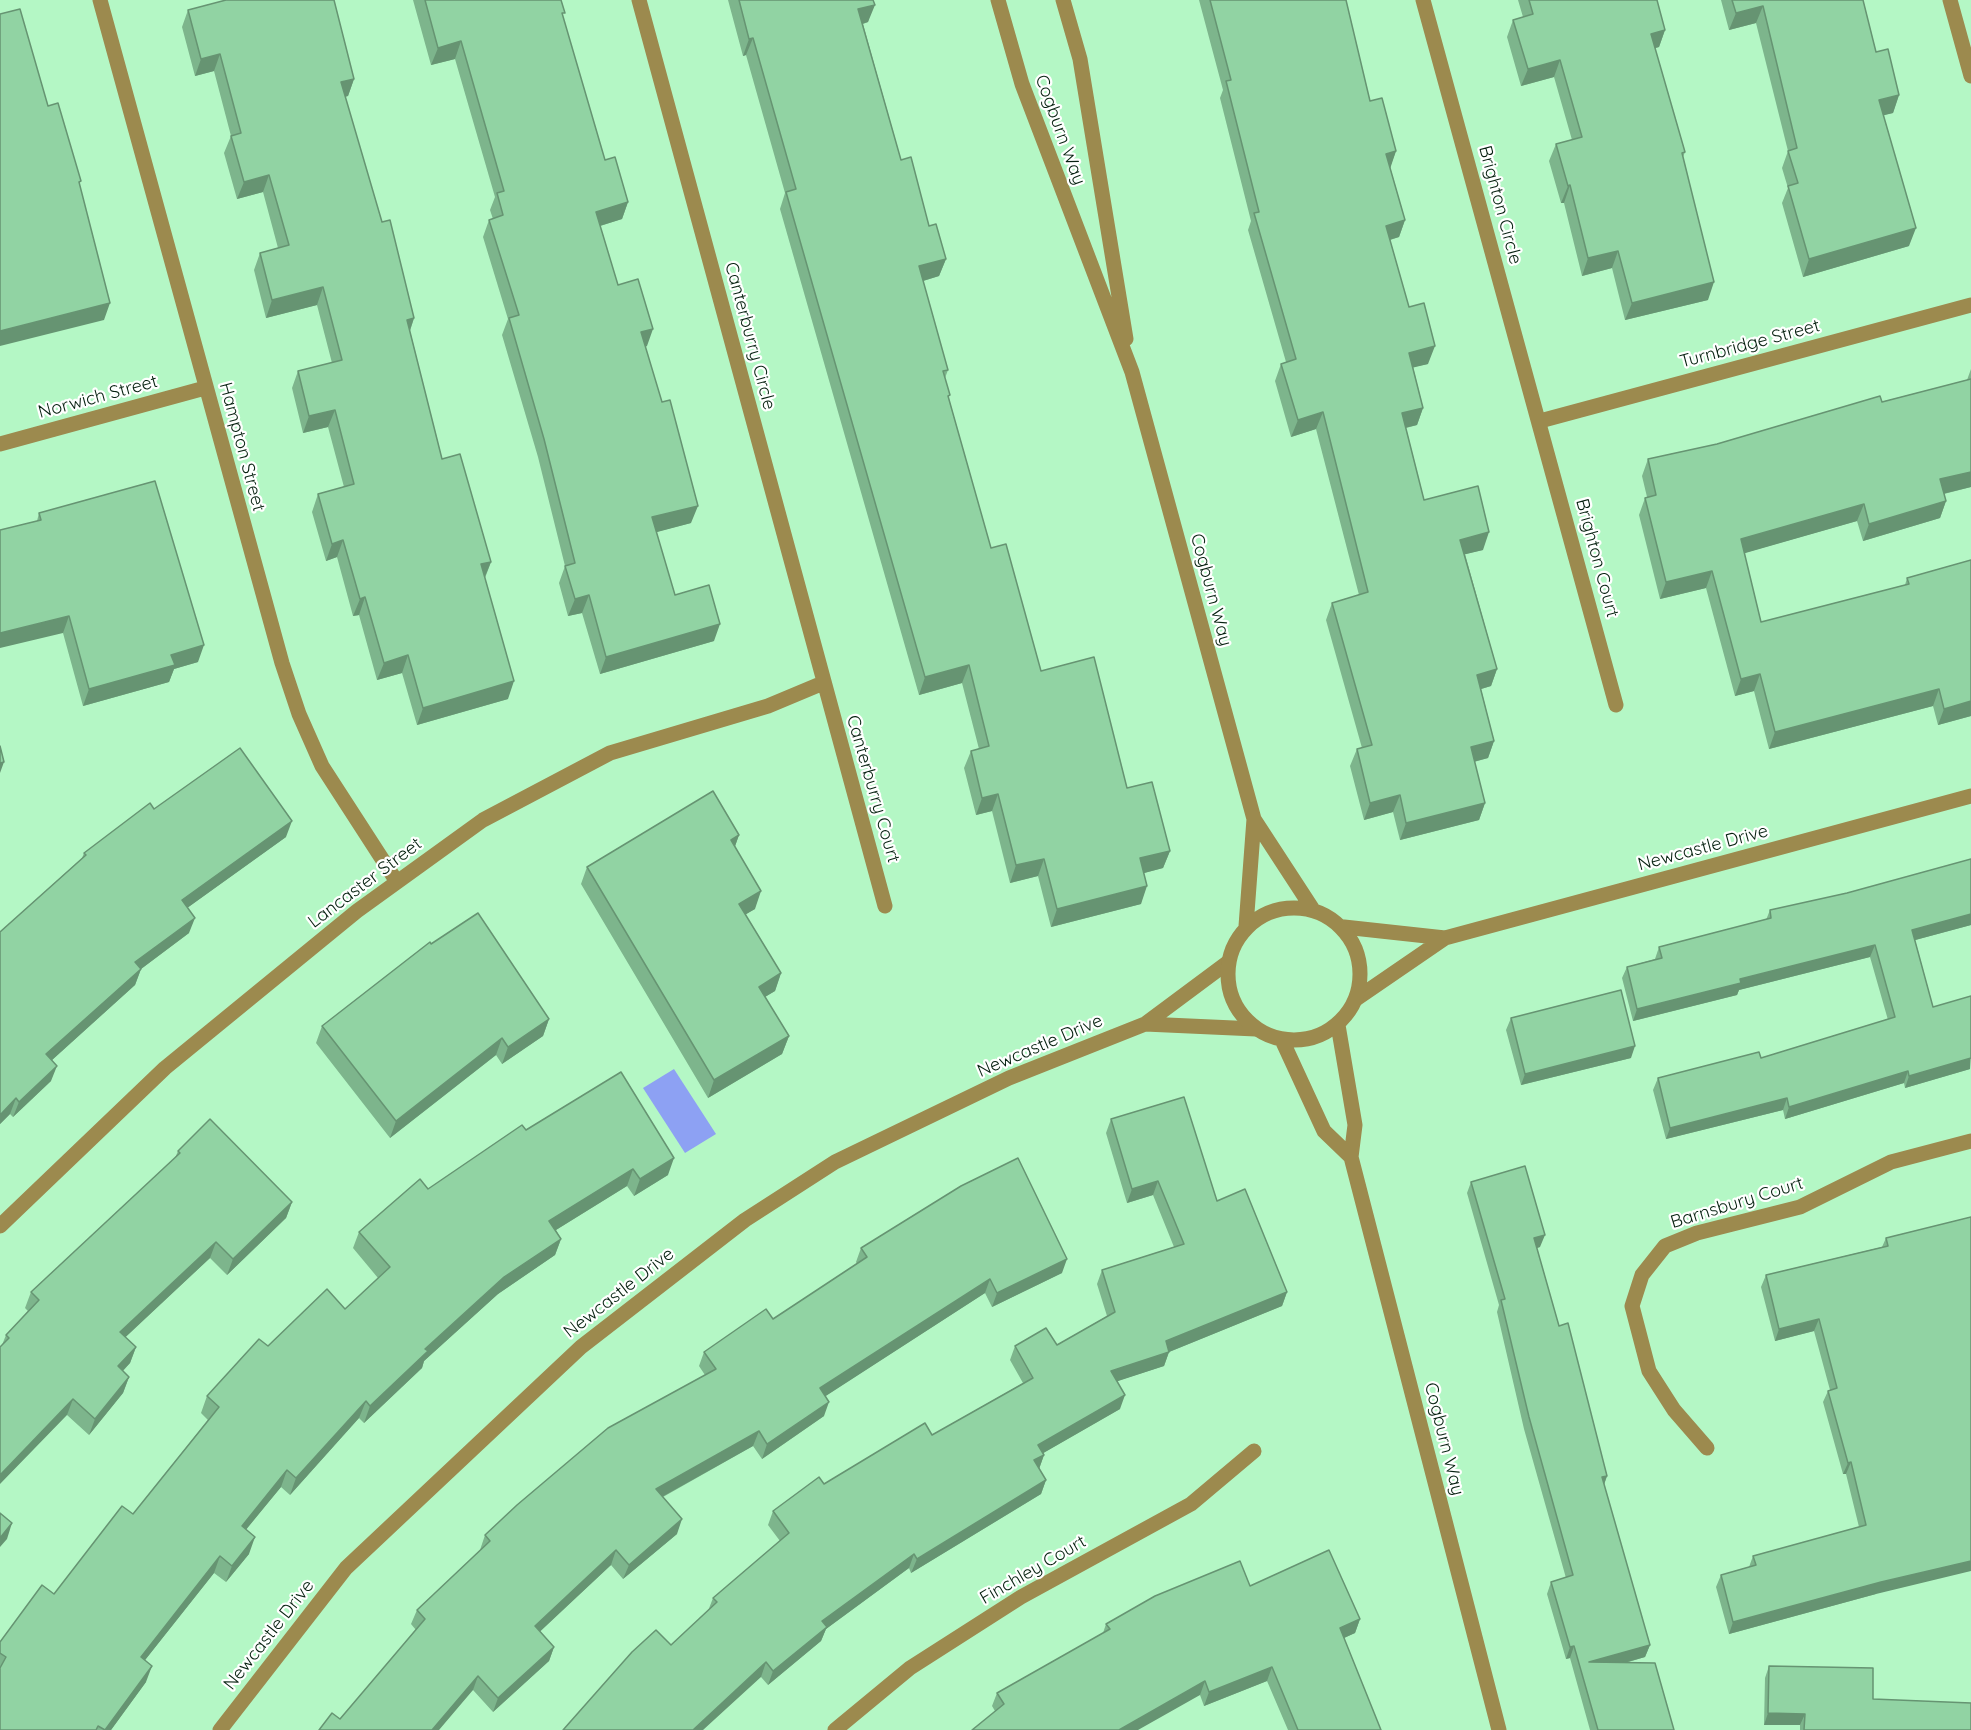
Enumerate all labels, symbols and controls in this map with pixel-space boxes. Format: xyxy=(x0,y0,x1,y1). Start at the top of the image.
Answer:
street label: Cogburn Way xyxy=(1030,72,1090,188)
street label: Brighton Circle xyxy=(1474,143,1526,267)
street label: Canterburry Circle xyxy=(720,260,780,412)
street label: Turnbridge Street xyxy=(1678,315,1822,373)
street label: Norwich Street xyxy=(36,371,160,423)
street label: Hampton Street xyxy=(214,380,270,514)
street label: Brighton Court xyxy=(1571,496,1623,620)
street label: Cogburn Way xyxy=(1186,531,1236,649)
street label: Canterburry Court xyxy=(842,713,904,865)
street label: Newcastle Drive xyxy=(1636,820,1770,876)
street label: Lancaster Street xyxy=(304,833,426,933)
street label: Newcastle Drive xyxy=(974,1010,1106,1082)
street label: Barnsbury Court xyxy=(1668,1173,1806,1233)
street label: Newcastle Drive xyxy=(560,1243,678,1343)
street label: Cogburn Way xyxy=(1420,1380,1468,1498)
street label: Finchley Court xyxy=(976,1531,1090,1609)
street label: Newcastle Drive xyxy=(219,1576,319,1694)

